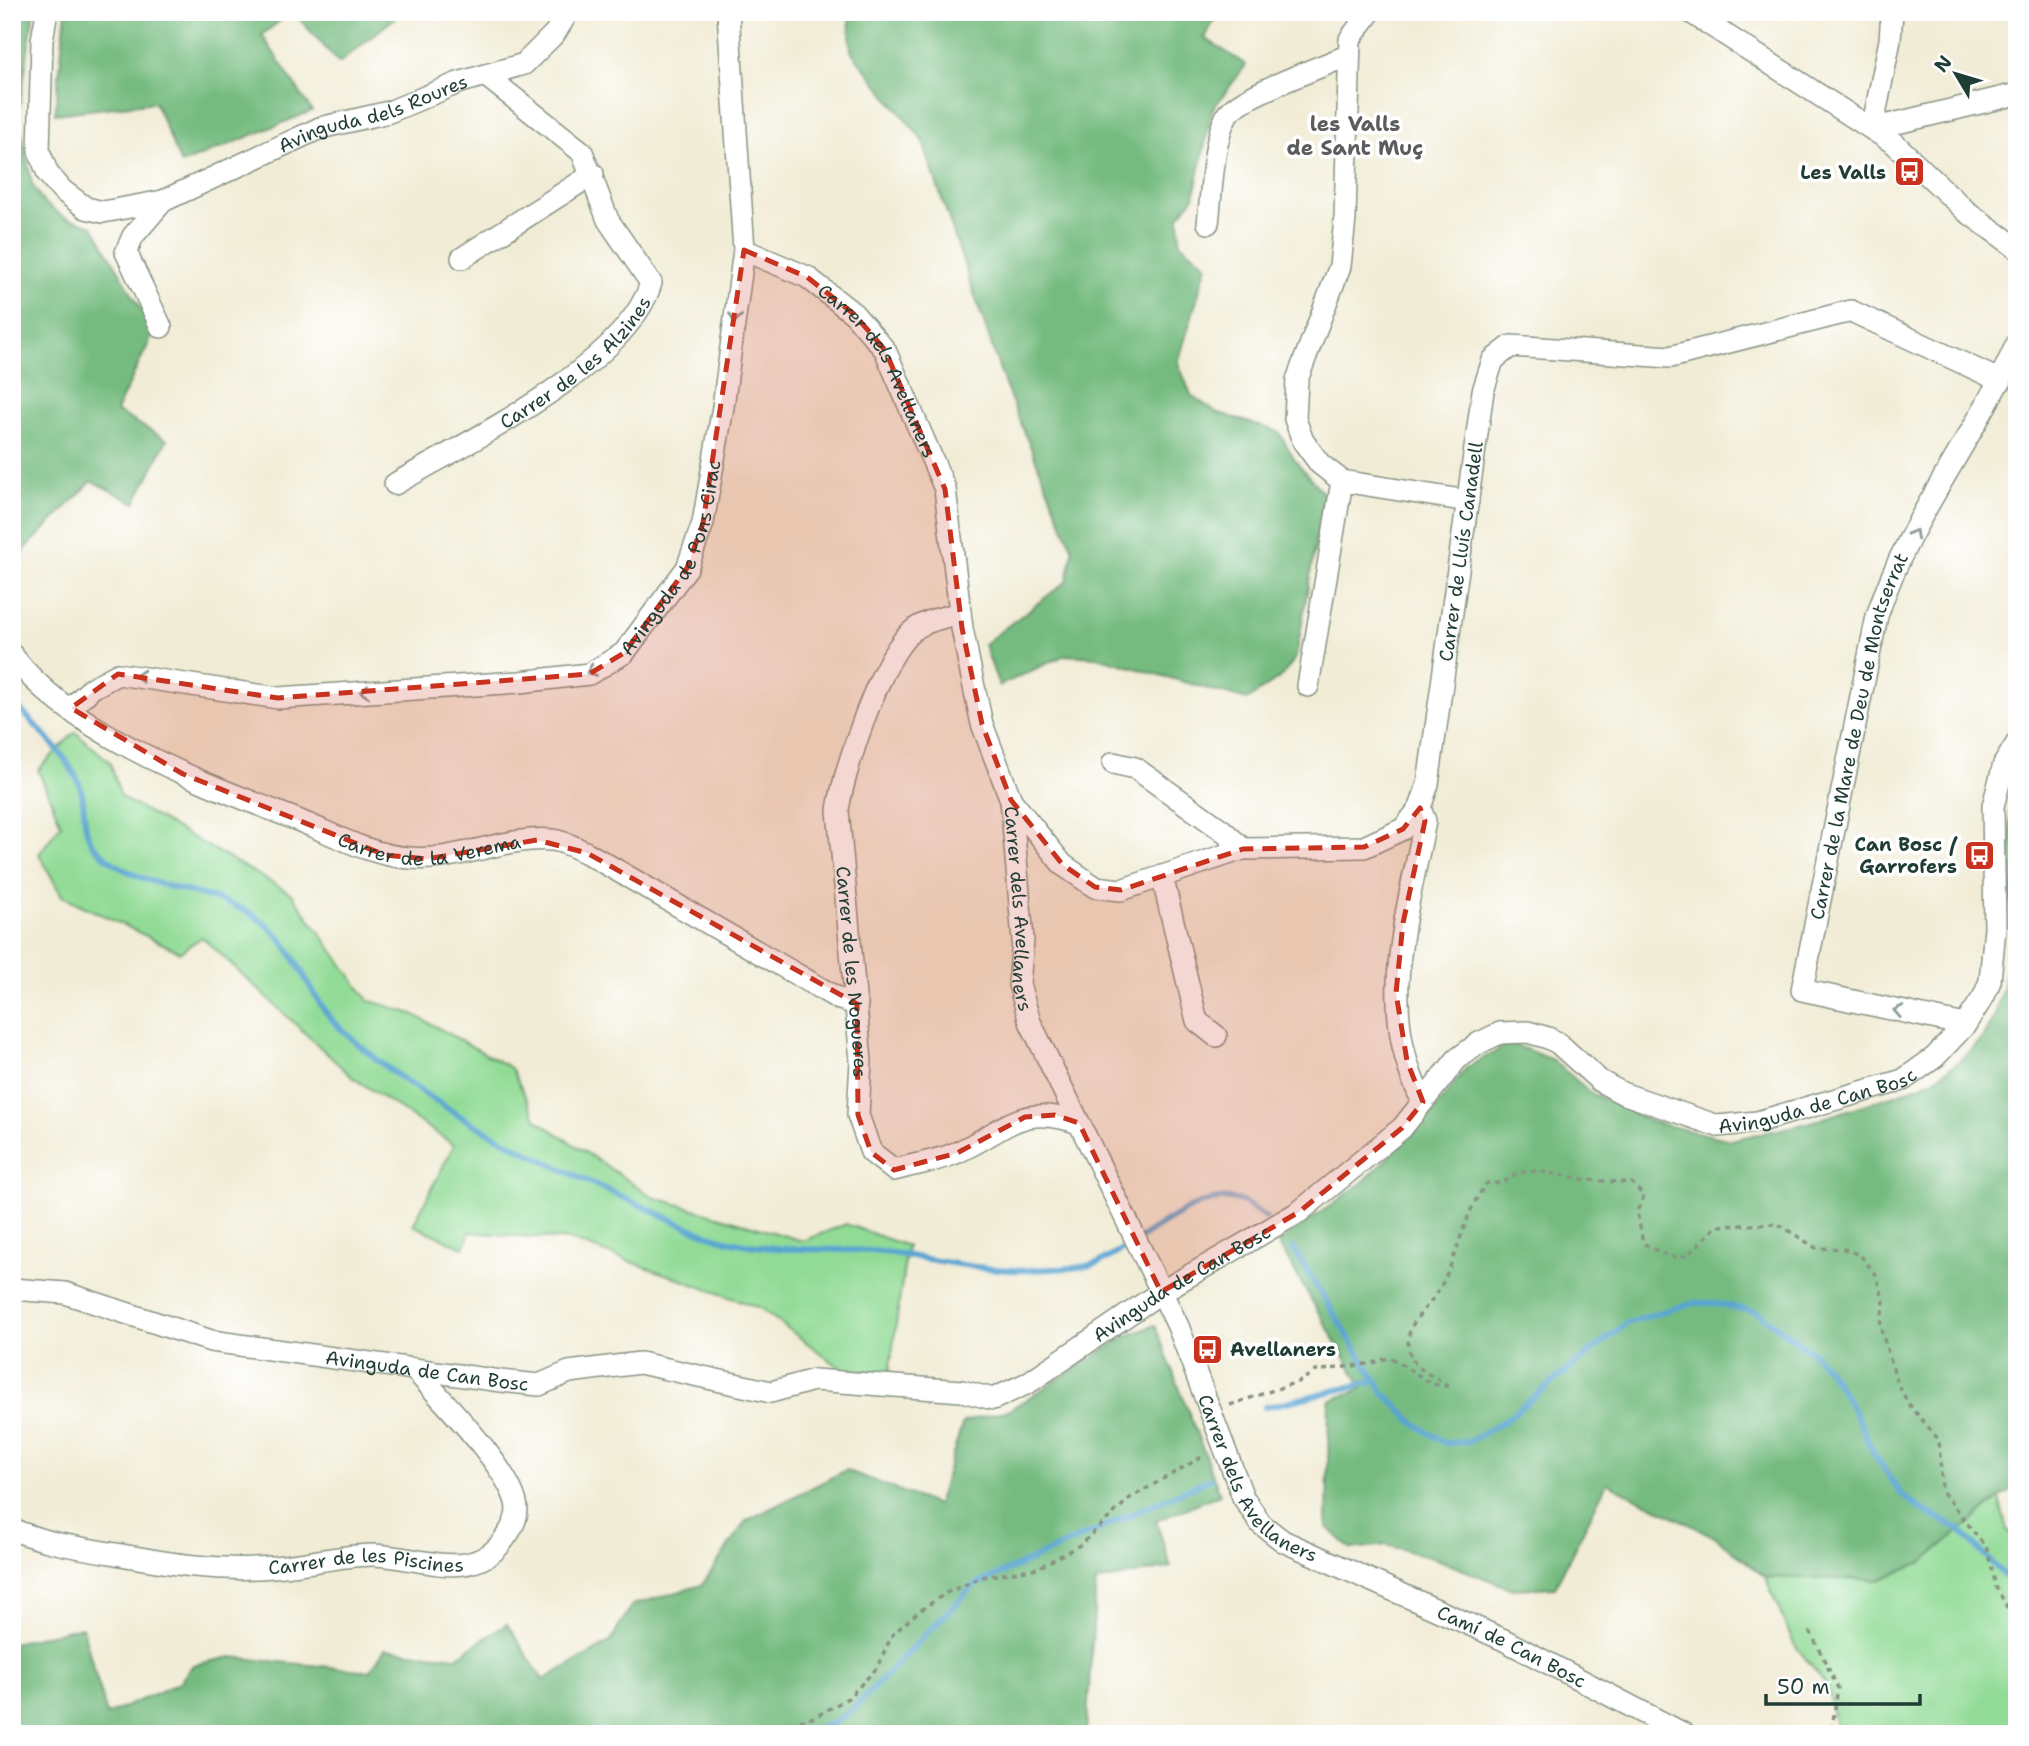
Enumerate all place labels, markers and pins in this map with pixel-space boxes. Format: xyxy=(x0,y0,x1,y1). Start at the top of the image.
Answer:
bus stop icon: Les Valls xyxy=(1892,155,1926,189)
place label: Les Valls xyxy=(1800,160,1886,185)
place label: Can Bosc / Garrofers xyxy=(1855,832,1958,879)
bus stop icon: Can Bosc / Garrofers xyxy=(1963,838,1997,872)
bus stop icon: Avellaners xyxy=(1190,1332,1224,1366)
place label: Avellaners xyxy=(1230,1337,1336,1362)

